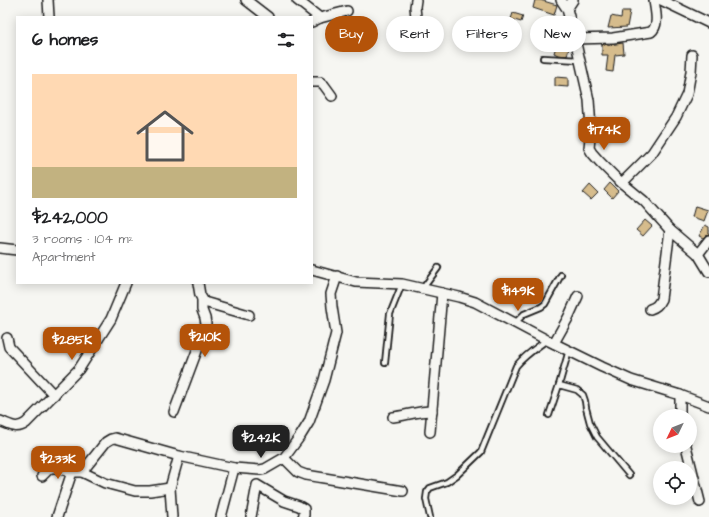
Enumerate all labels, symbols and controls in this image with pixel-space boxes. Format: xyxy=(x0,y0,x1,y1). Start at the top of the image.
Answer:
chip: Buy xyxy=(325,16,378,52)
chip: Rent xyxy=(386,16,444,52)
chip: Filters xyxy=(452,16,522,52)
chip: New xyxy=(530,16,586,52)
text: 6 homes xyxy=(32,28,98,52)
icon: filters xyxy=(275,29,297,51)
icon: home xyxy=(129,100,201,172)
pin: $174K xyxy=(576,117,632,151)
text: $174K xyxy=(587,121,621,139)
text: $242,000 xyxy=(32,206,108,230)
text: 3 rooms · 104 m² xyxy=(32,230,133,248)
text: Apartment xyxy=(32,248,96,266)
pin: $149K xyxy=(490,278,546,312)
text: $149K xyxy=(501,282,535,300)
pin: $210K xyxy=(177,324,233,358)
pin: $285K xyxy=(44,327,100,361)
text: $210K xyxy=(189,328,221,346)
text: $285K xyxy=(52,331,92,349)
north arrow xyxy=(653,409,697,453)
map controls xyxy=(653,409,697,505)
pin: $242K xyxy=(233,425,289,459)
text: $242K xyxy=(242,429,280,447)
pin: $233K xyxy=(30,446,86,480)
text: $233K xyxy=(40,450,76,468)
button: locate xyxy=(653,461,697,505)

